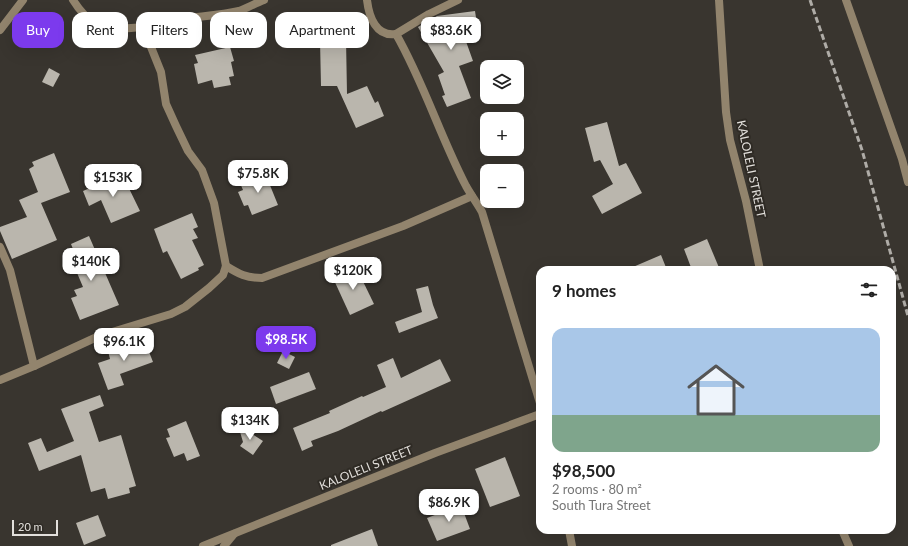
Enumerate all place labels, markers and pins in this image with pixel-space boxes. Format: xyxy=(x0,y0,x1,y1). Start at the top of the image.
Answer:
pin: $83.6K xyxy=(418,17,484,51)
pin: $75.8K xyxy=(225,160,291,194)
pin: $153K xyxy=(85,164,141,198)
pin: $140K xyxy=(63,248,119,282)
pin: $120K xyxy=(325,257,381,291)
pin: $98.5K xyxy=(253,326,319,360)
pin: $96.1K xyxy=(91,328,157,362)
pin: $134K xyxy=(222,407,278,441)
pin: $86.9K xyxy=(416,489,482,523)

